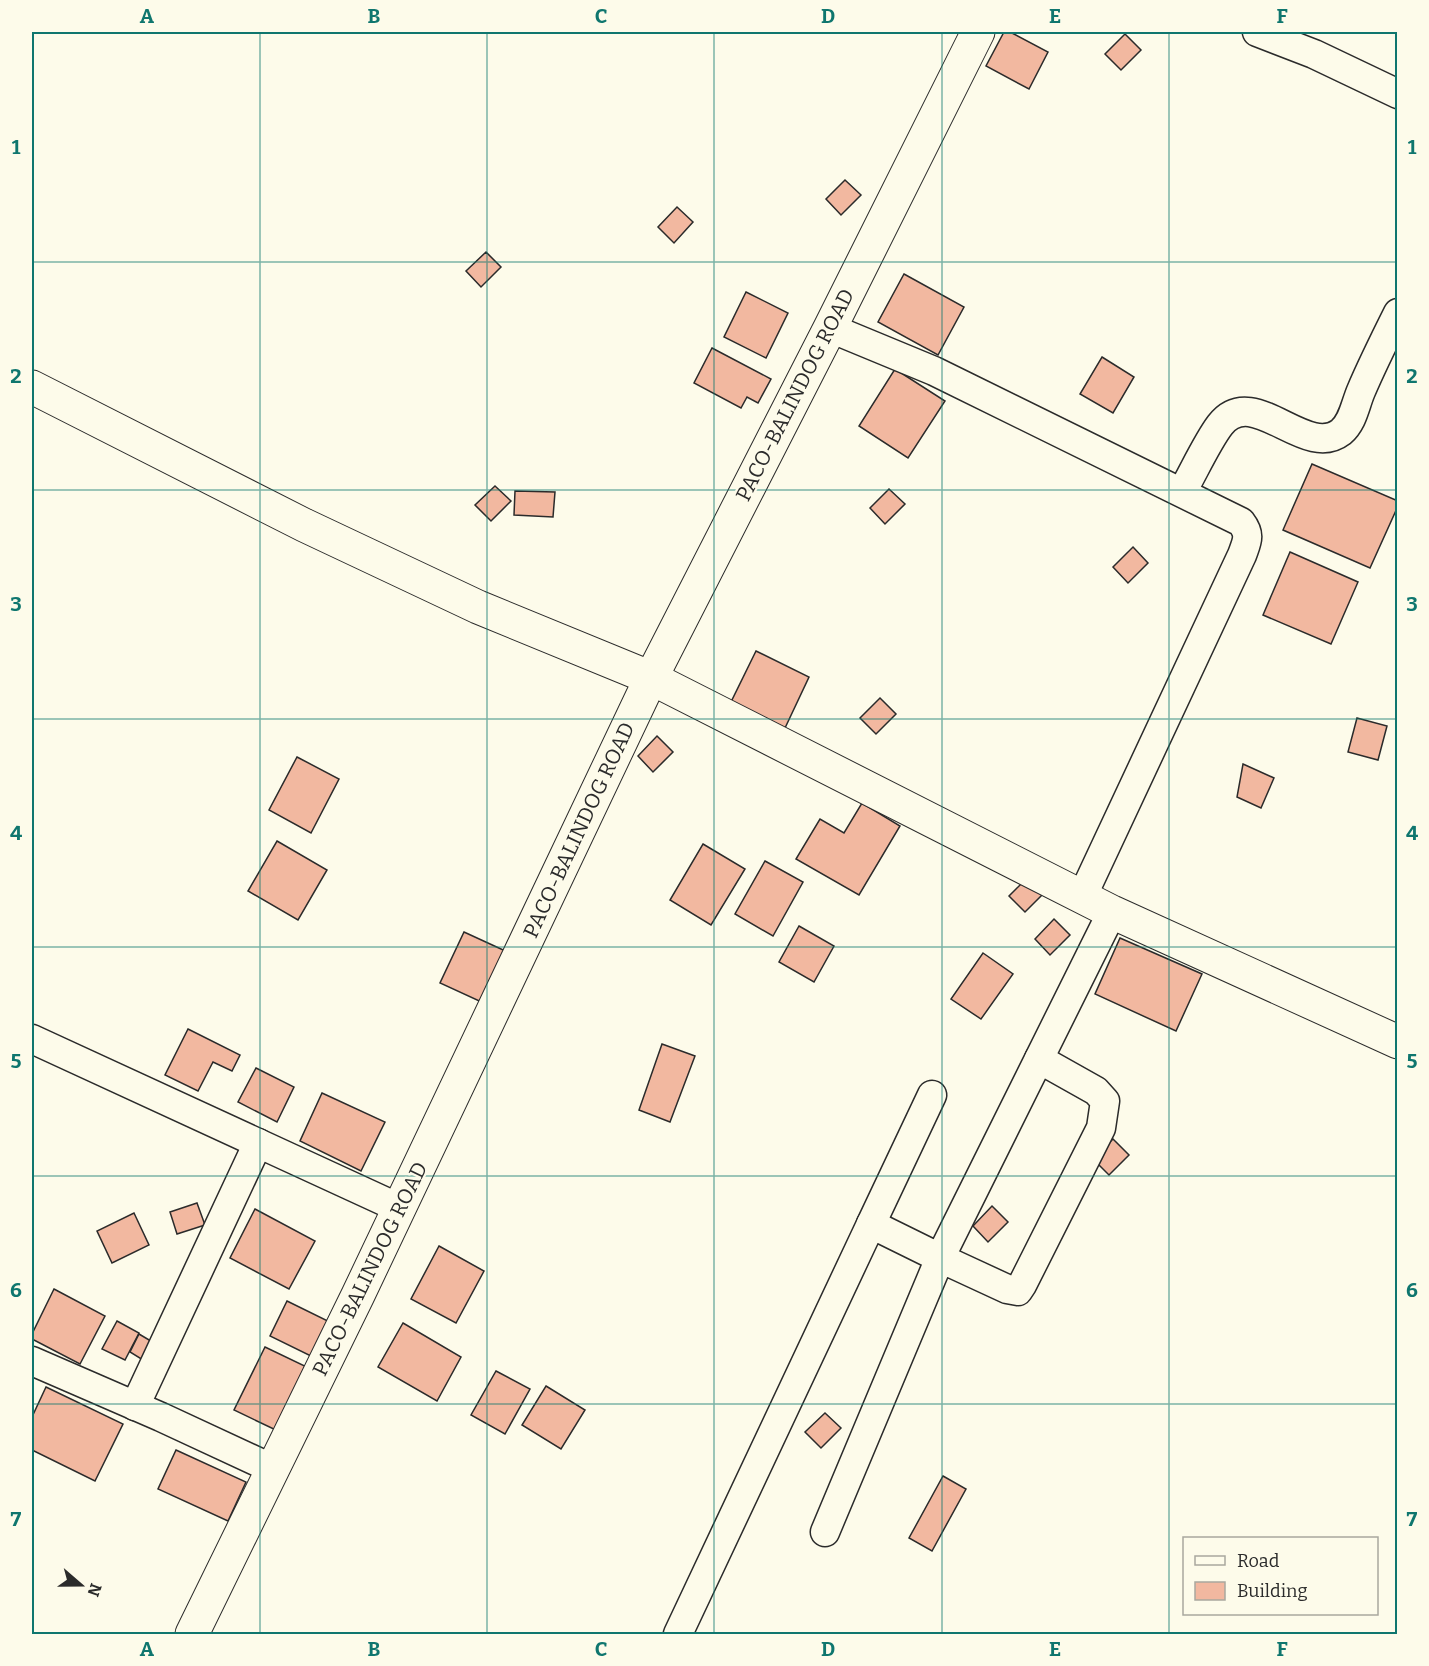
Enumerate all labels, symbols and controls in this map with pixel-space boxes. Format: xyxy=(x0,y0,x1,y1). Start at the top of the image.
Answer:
text: A xyxy=(140,4,155,28)
text: B xyxy=(368,4,381,28)
text: C xyxy=(595,4,607,28)
text: D xyxy=(821,4,835,28)
text: E xyxy=(1049,4,1061,28)
text: F xyxy=(1276,4,1288,28)
text: 1 xyxy=(12,135,21,159)
text: 1 xyxy=(1408,135,1417,159)
street label: PACO-BALINDOG ROAD xyxy=(730,284,860,506)
text: 2 xyxy=(10,364,22,388)
text: 2 xyxy=(1406,364,1418,388)
text: 3 xyxy=(10,592,22,616)
text: 3 xyxy=(1406,592,1418,616)
street label: PACO-BALINDOG ROAD xyxy=(518,718,640,942)
text: 4 xyxy=(10,821,22,845)
text: 4 xyxy=(1406,821,1418,845)
text: 5 xyxy=(11,1049,22,1073)
text: 5 xyxy=(1407,1049,1418,1073)
street label: PACO-BALINDOG ROAD xyxy=(307,1158,433,1380)
text: 6 xyxy=(10,1278,22,1302)
text: 6 xyxy=(1406,1278,1418,1302)
text: 7 xyxy=(11,1507,22,1531)
text: 7 xyxy=(1407,1507,1418,1531)
legend xyxy=(1183,1537,1378,1615)
text: Road xyxy=(1237,1550,1280,1572)
north arrow xyxy=(51,1555,111,1615)
text: Building xyxy=(1237,1580,1308,1602)
text: N xyxy=(84,1581,106,1599)
text: A xyxy=(140,1637,155,1661)
text: B xyxy=(368,1637,381,1661)
text: C xyxy=(595,1637,607,1661)
text: D xyxy=(821,1637,835,1661)
text: E xyxy=(1049,1637,1061,1661)
text: F xyxy=(1276,1637,1288,1661)

